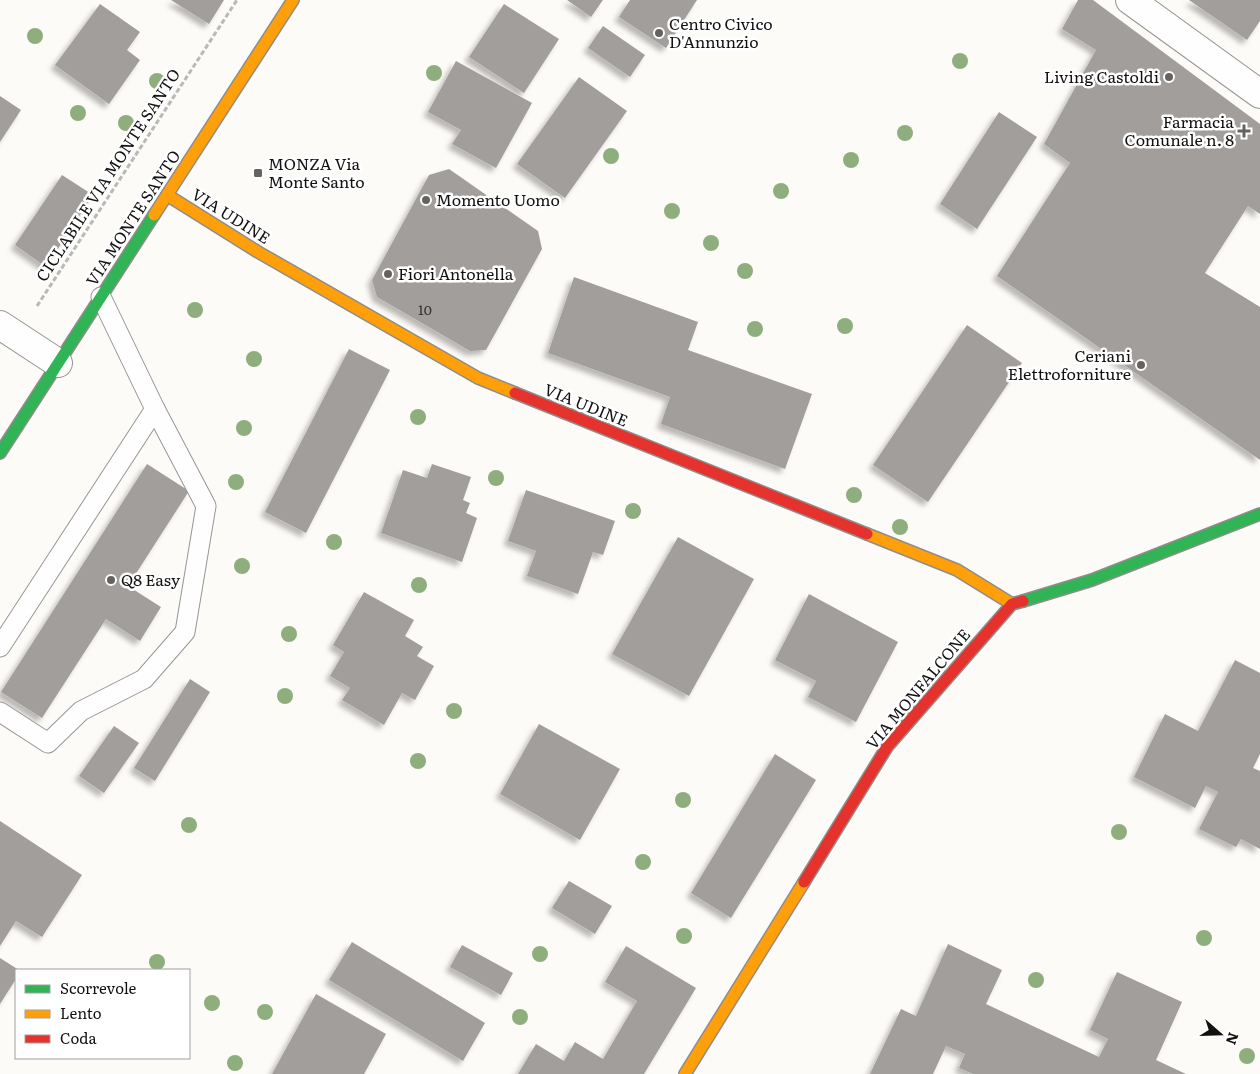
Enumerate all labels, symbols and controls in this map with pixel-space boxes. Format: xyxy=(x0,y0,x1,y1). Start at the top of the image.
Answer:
place label: Centro Civico D'Annunzio xyxy=(669,11,773,53)
marker: Centro Civico D'Annunzio xyxy=(653,27,665,39)
place label: Living Castoldi xyxy=(1044,64,1159,88)
street label: CICLABILE VIA MONTE SANTO xyxy=(32,65,184,285)
marker: Living Castoldi xyxy=(1163,71,1175,83)
place label: Farmacia Comunale n. 8 xyxy=(1124,109,1234,151)
marker: Farmacia Comunale n. 8 xyxy=(1238,125,1250,137)
street label: VIA MONTE SANTO xyxy=(82,147,184,289)
place label: MONZA Via Monte Santo xyxy=(268,151,365,193)
marker: MONZA Via Monte Santo xyxy=(252,167,264,179)
street label: VIA UDINE xyxy=(188,181,275,249)
place label: Momento Uomo xyxy=(436,187,560,211)
marker: Momento Uomo xyxy=(420,194,432,206)
place label: Fiori Antonella xyxy=(398,261,514,285)
marker: Fiori Antonella xyxy=(382,268,394,280)
house number: 10 xyxy=(418,299,432,319)
place label: Ceriani Elettroforniture xyxy=(1008,343,1131,385)
marker: Ceriani Elettroforniture xyxy=(1135,359,1147,371)
street label: VIA UDINE xyxy=(541,376,632,432)
place label: Q8 Easy xyxy=(121,567,181,591)
marker: Q8 Easy xyxy=(105,574,117,586)
street label: VIA MONFALCONE xyxy=(859,623,975,754)
legend xyxy=(15,969,190,1059)
text: Scorrevole xyxy=(60,976,137,999)
text: Lento xyxy=(60,1001,102,1024)
north arrow xyxy=(1195,1009,1245,1059)
text: Coda xyxy=(60,1026,97,1049)
text: N xyxy=(1222,1030,1245,1048)

